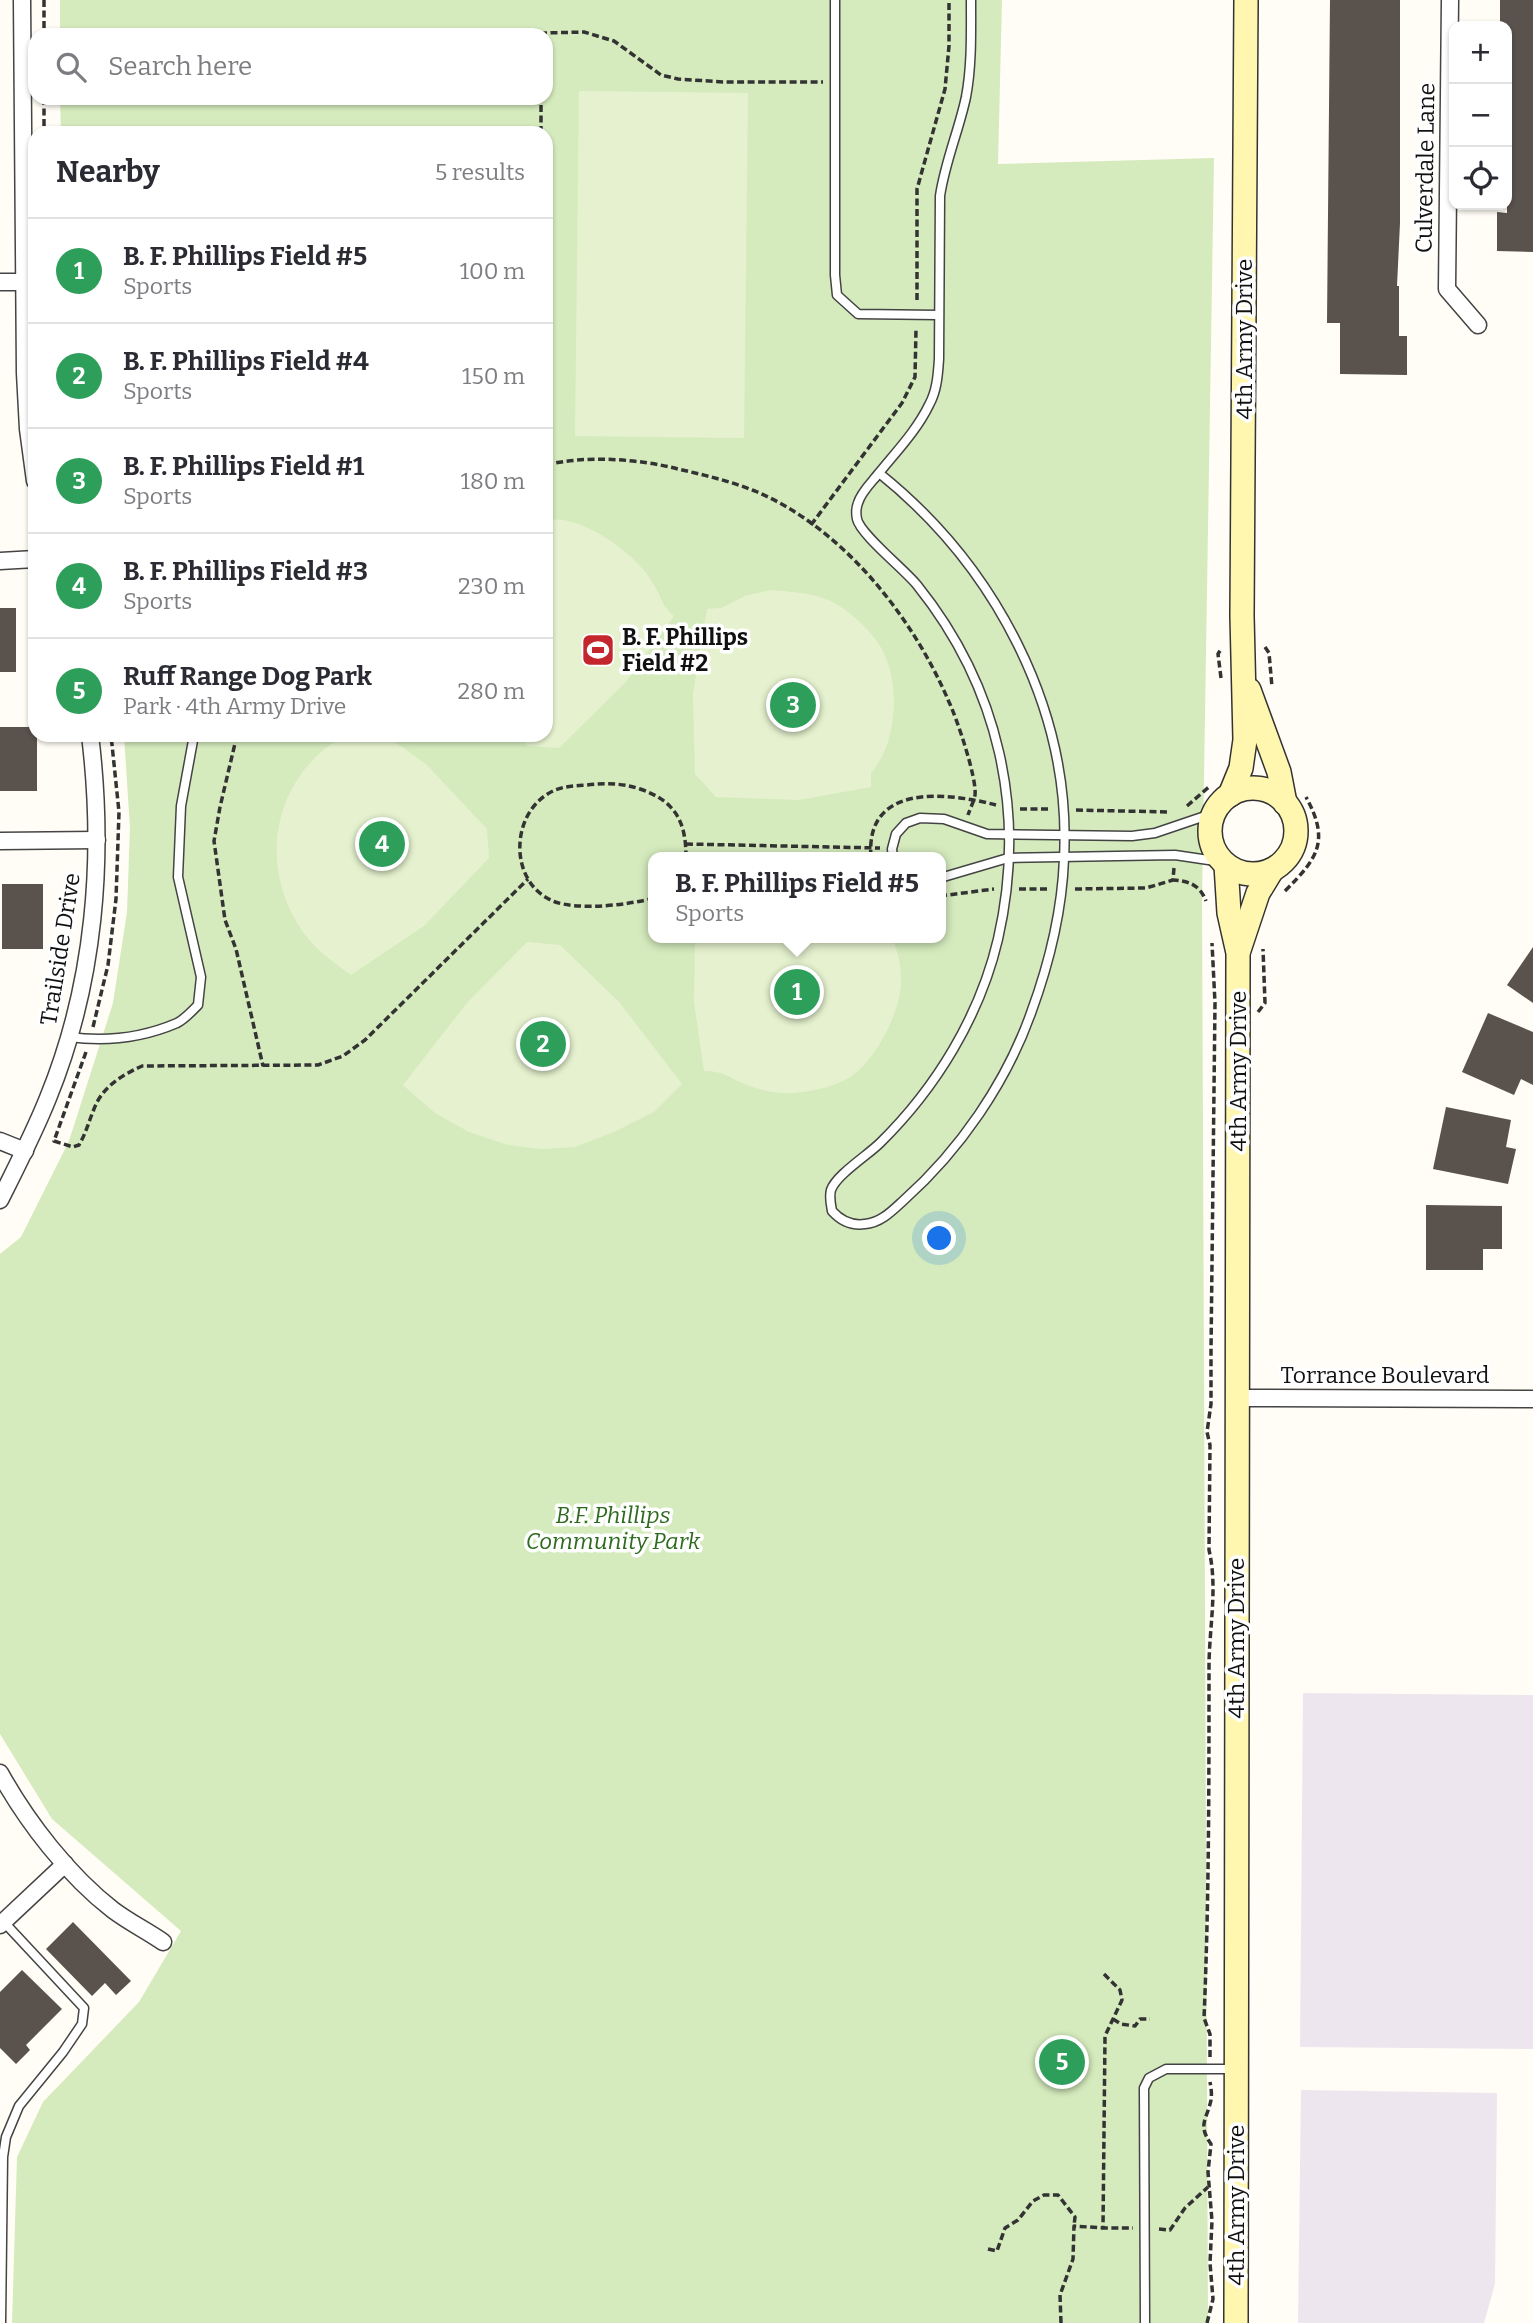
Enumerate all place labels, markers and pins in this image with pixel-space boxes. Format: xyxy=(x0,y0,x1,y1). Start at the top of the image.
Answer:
place label: B. F. Phillips Field #2 xyxy=(622,623,748,677)
sports icon: B. F. Phillips Field #2 xyxy=(579,631,617,669)
pin: 3 xyxy=(770,679,816,731)
pin: 4 xyxy=(359,818,405,870)
pin: 1 xyxy=(774,966,820,1018)
pin: 2 xyxy=(520,1018,566,1070)
pin: 5 xyxy=(1039,2036,1085,2088)

